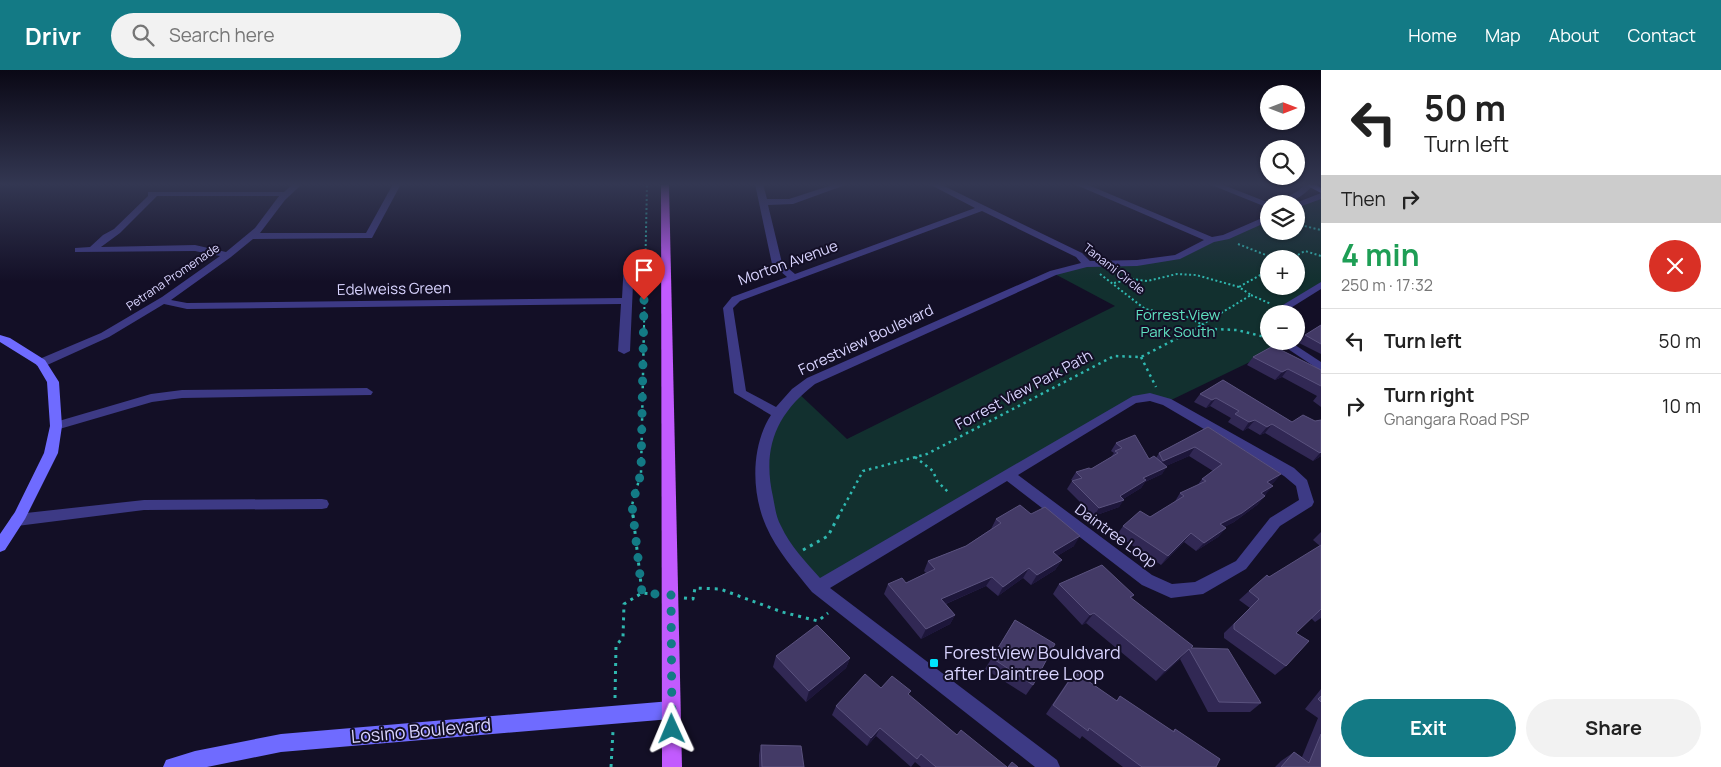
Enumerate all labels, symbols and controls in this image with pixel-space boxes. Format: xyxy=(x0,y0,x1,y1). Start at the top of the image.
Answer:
search box xyxy=(111,13,461,58)
text: Drivr xyxy=(25,19,81,52)
icon: search xyxy=(129,21,157,49)
text: Search here xyxy=(169,22,275,48)
text: Home xyxy=(1408,23,1457,47)
text: Map xyxy=(1485,23,1521,47)
text: About xyxy=(1549,23,1599,47)
text: Contact xyxy=(1627,23,1696,47)
text: 50 m xyxy=(1424,84,1506,132)
north arrow xyxy=(1260,85,1305,130)
map controls xyxy=(1260,85,1305,350)
icon: left xyxy=(1341,90,1406,155)
text: Turn left xyxy=(1424,129,1509,159)
button: search xyxy=(1260,140,1305,185)
icon: right xyxy=(1396,185,1424,213)
text: Then xyxy=(1341,186,1386,212)
button: layers xyxy=(1260,195,1305,240)
text: 4 min xyxy=(1341,234,1419,275)
street label: Morton Avenue xyxy=(735,235,841,290)
street label: Petrana Promenade xyxy=(123,239,223,314)
street label: Tanami Circle xyxy=(1080,239,1149,298)
button: close xyxy=(1649,240,1701,292)
pin xyxy=(623,249,665,300)
button: + xyxy=(1260,250,1305,295)
icon: arrive xyxy=(630,256,658,284)
text: 250 m · 17:32 xyxy=(1341,274,1433,296)
street label: Edelweiss Green xyxy=(337,277,451,300)
street label: Forestview Boulevard xyxy=(795,299,937,380)
park label: Forrest View Park South xyxy=(1136,304,1221,342)
button: − xyxy=(1260,305,1305,350)
icon: left xyxy=(1341,327,1369,355)
text: Turn left xyxy=(1384,328,1462,354)
text: 50 m xyxy=(1659,328,1701,354)
street label: Forrest View Park Path xyxy=(951,344,1096,435)
text: Turn right xyxy=(1384,382,1474,408)
icon: right xyxy=(1341,392,1369,420)
text: 10 m xyxy=(1662,393,1701,419)
text: Gnangara Road PSP xyxy=(1384,408,1529,430)
street label: Daintree Loop xyxy=(1071,499,1162,573)
place label: Forestview Bouldvard after Daintree Loop xyxy=(944,640,1121,685)
marker: Forestview Bouldvard after Daintree Loop xyxy=(928,657,940,669)
button: Exit xyxy=(1341,699,1516,757)
button: Share xyxy=(1526,699,1701,757)
position arrow xyxy=(645,702,697,754)
street label: Losino Boulevard xyxy=(350,712,492,748)

